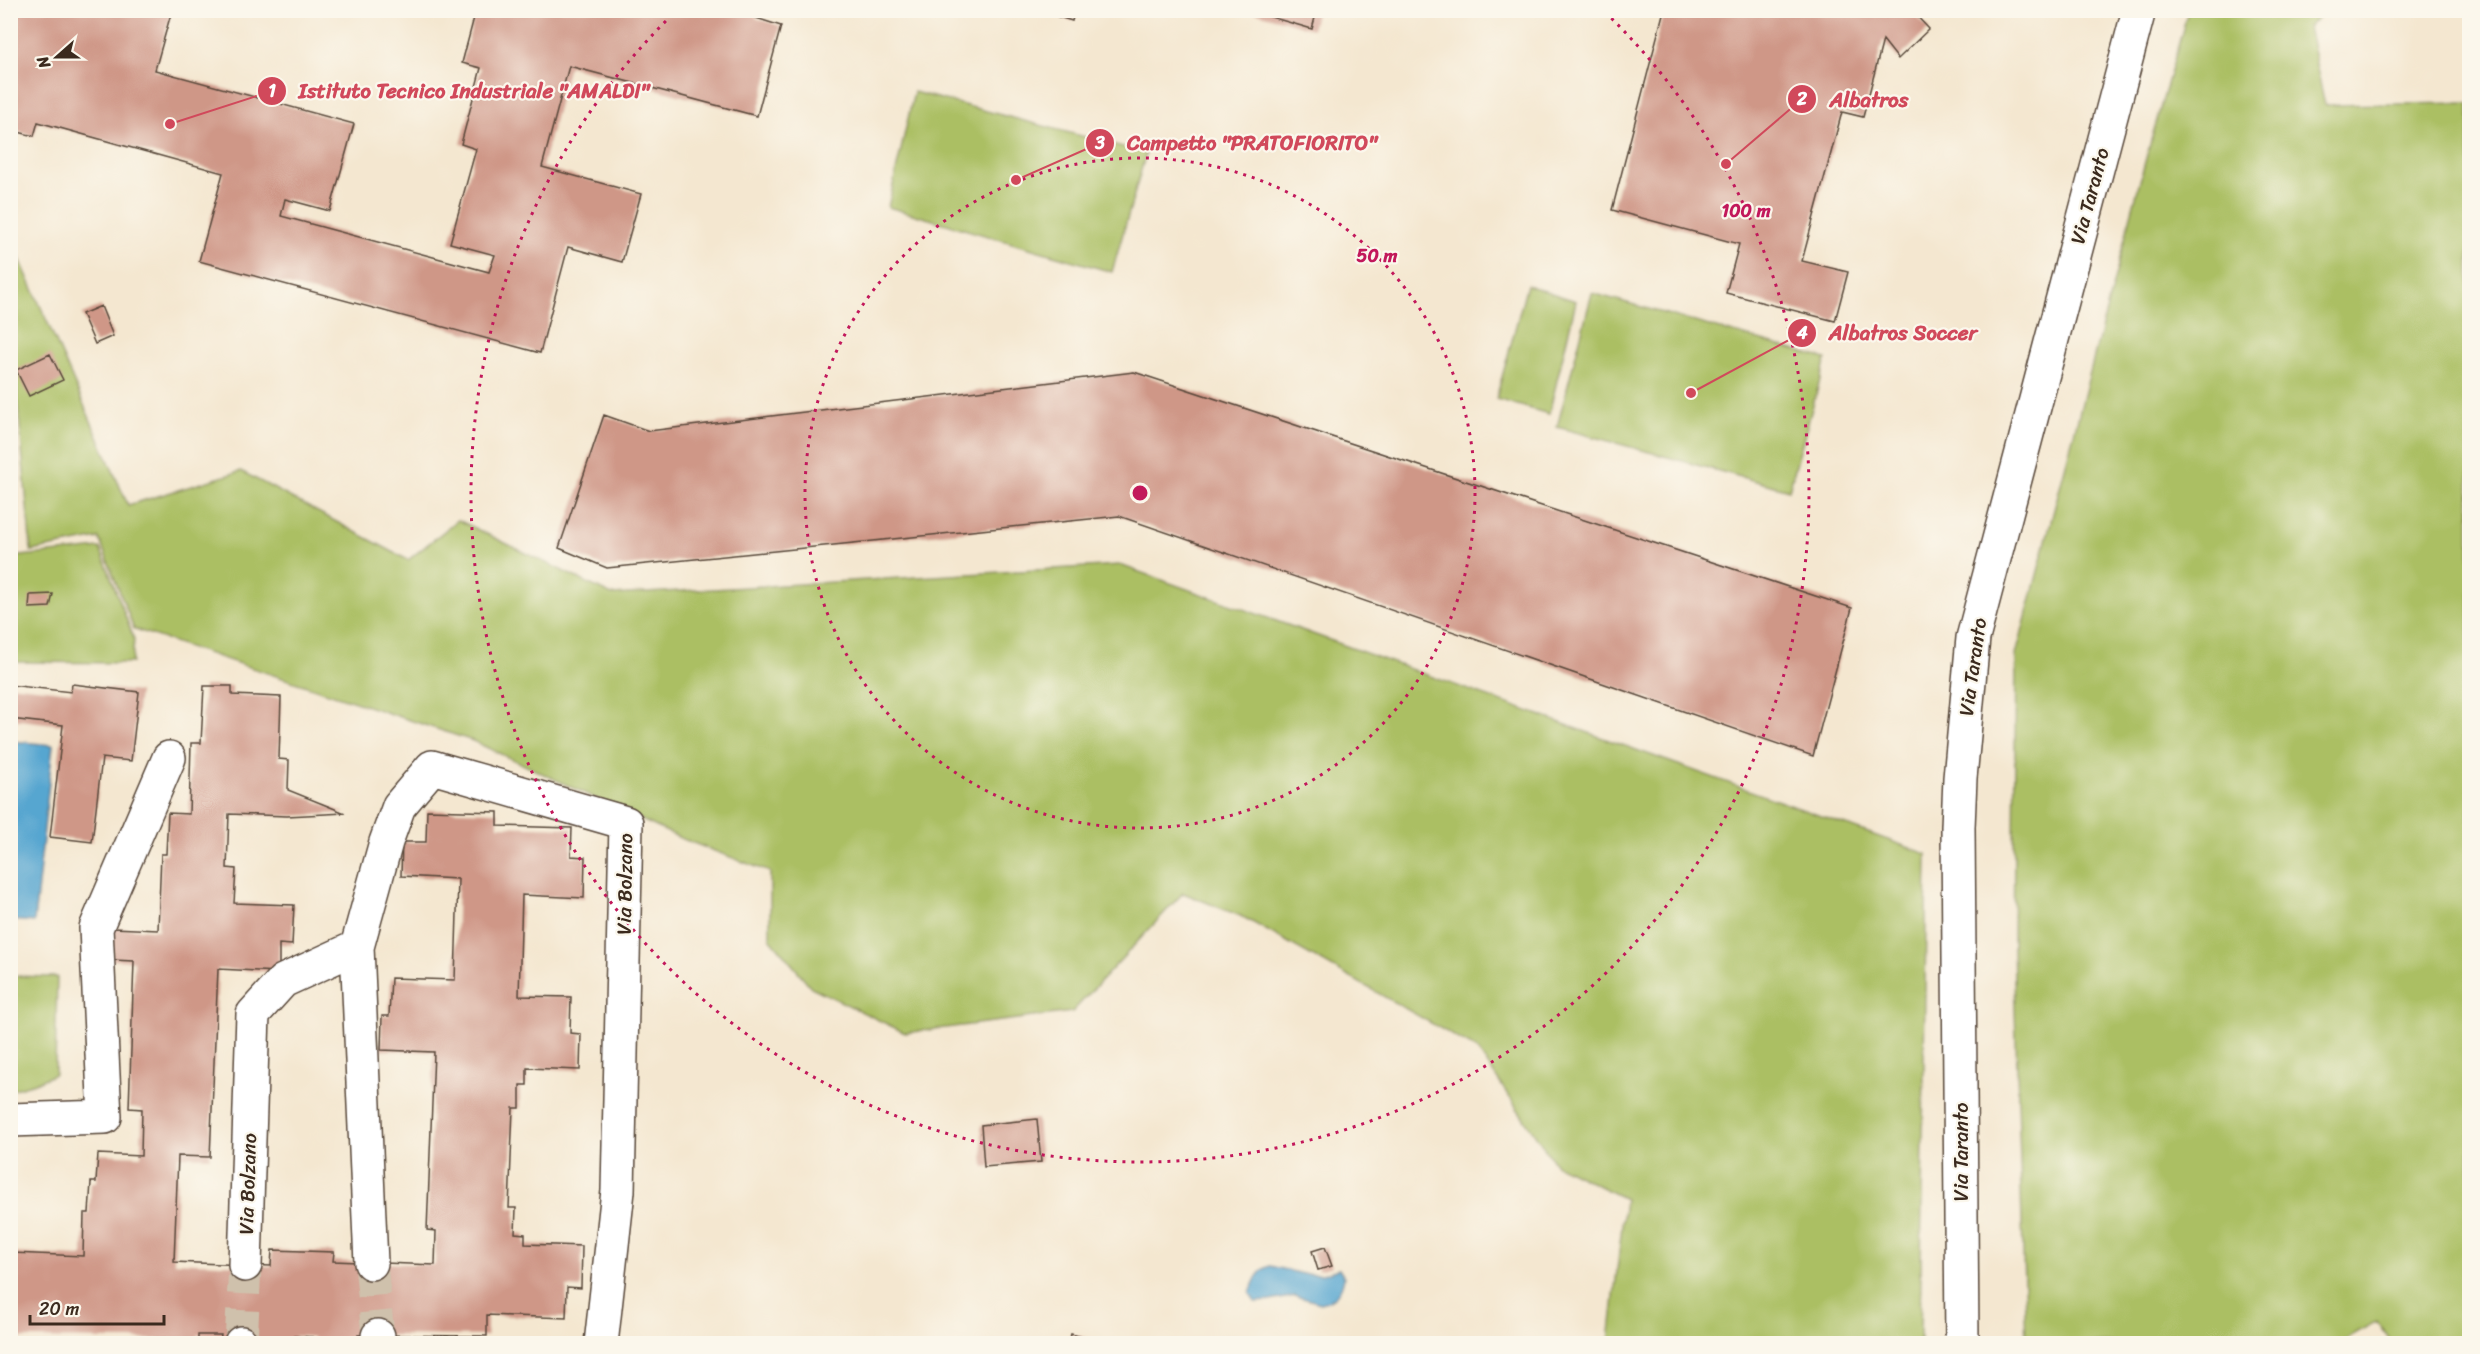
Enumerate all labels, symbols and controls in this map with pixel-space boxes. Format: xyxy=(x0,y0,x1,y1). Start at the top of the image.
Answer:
north arrow xyxy=(27,27,87,87)
text: N xyxy=(28,51,59,74)
callout: Istituto Tecnico Industriale "AMALDI" xyxy=(257,71,661,110)
text: Istituto Tecnico Industriale "AMALDI" xyxy=(298,72,652,110)
text: 1 xyxy=(268,75,276,107)
callout: Albatros xyxy=(1787,80,1920,119)
text: Albatros xyxy=(1829,81,1909,119)
text: 2 xyxy=(1796,83,1808,115)
callout: Campetto "PRATOFIORITO" xyxy=(1085,123,1390,162)
text: Campetto "PRATOFIORITO" xyxy=(1126,124,1379,162)
text: 3 xyxy=(1094,127,1105,159)
street label: Via Taranto xyxy=(2060,144,2120,248)
text: 100 m xyxy=(1722,195,1771,227)
text: 50 m xyxy=(1357,240,1398,272)
callout: Albatros Soccer xyxy=(1787,313,1989,352)
text: Albatros Soccer xyxy=(1828,314,1980,352)
text: 4 xyxy=(1795,317,1808,349)
centre of rings xyxy=(1130,483,1150,503)
street label: Via Taranto xyxy=(1949,616,1997,718)
street label: Via Bolzano xyxy=(607,833,643,935)
street label: Via Taranto xyxy=(1944,1103,1979,1201)
street label: Via Bolzano xyxy=(229,1133,267,1235)
scale bar xyxy=(30,1288,164,1326)
text: 20 m xyxy=(39,1293,79,1325)

